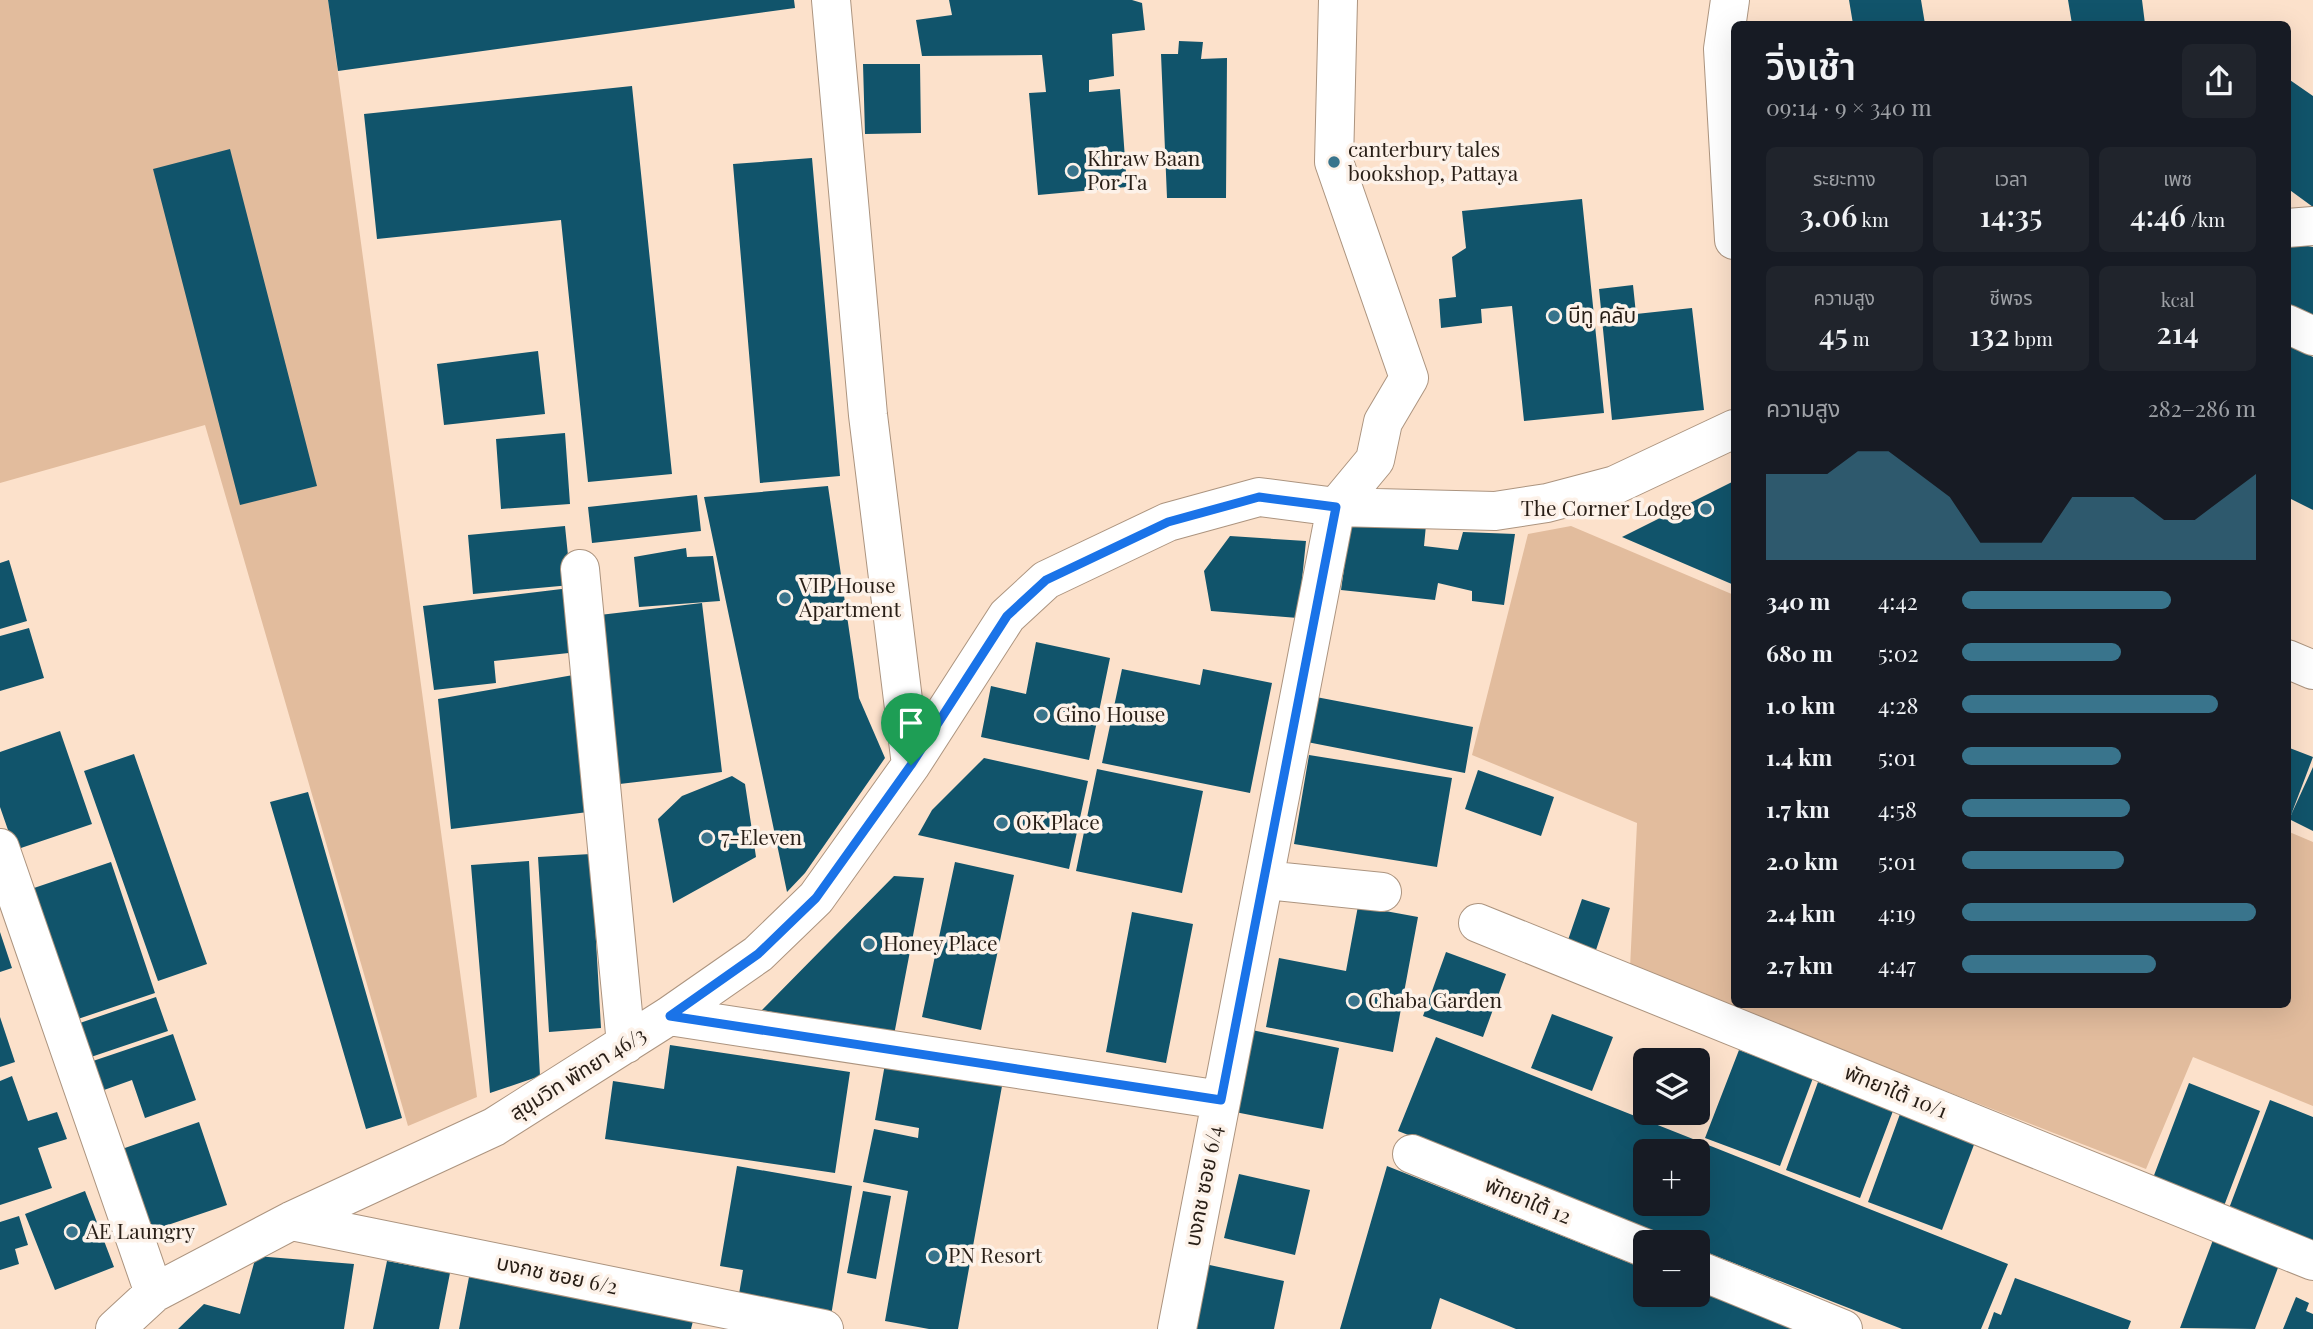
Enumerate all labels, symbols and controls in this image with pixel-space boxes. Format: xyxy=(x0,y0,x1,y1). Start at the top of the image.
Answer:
text: วิ่งเช้า xyxy=(1766,39,1856,90)
button: share xyxy=(2182,44,2256,118)
text: 09:14 · 9 × 340 m xyxy=(1766,91,1932,122)
place label: canterbury tales bookshop, Pattaya xyxy=(1348,134,1519,186)
place label: Khraw Baan Por Ta xyxy=(1087,143,1201,195)
marker: canterbury tales bookshop, Pattaya xyxy=(1326,154,1342,170)
marker: Khraw Baan Por Ta xyxy=(1065,163,1081,179)
text: ระยะทาง xyxy=(1813,165,1876,191)
text: เวลา xyxy=(1994,165,2028,191)
text: เพซ xyxy=(2163,165,2192,191)
text: 3.06 xyxy=(1800,195,1857,235)
text: 14:35 xyxy=(1980,195,2042,235)
text: 4:46 xyxy=(2130,195,2186,235)
text: km xyxy=(1857,206,1889,232)
text: /km xyxy=(2186,206,2225,232)
text: ความสูง xyxy=(1814,284,1875,310)
text: ชีพจร xyxy=(1989,284,2033,310)
text: kcal xyxy=(2161,286,2195,312)
place label: บีทู คลับ xyxy=(1568,300,1636,329)
marker: บีทู คลับ xyxy=(1546,308,1562,324)
text: 214 xyxy=(2157,312,2199,352)
text: 45 xyxy=(1819,314,1848,354)
text: 132 xyxy=(1969,314,2010,354)
text: m xyxy=(1848,325,1870,351)
text: bpm xyxy=(2010,325,2053,351)
text: ความสูง xyxy=(1766,392,1840,423)
text: 282–286 m xyxy=(2148,392,2256,423)
place label: The Corner Lodge xyxy=(1521,493,1692,521)
marker: The Corner Lodge xyxy=(1698,501,1714,517)
place label: VIP House Apartment xyxy=(798,570,901,622)
text: 340 m xyxy=(1766,585,1830,616)
text: 4:42 xyxy=(1878,585,1918,616)
marker: VIP House Apartment xyxy=(777,590,793,606)
text: 680 m xyxy=(1766,637,1833,668)
text: 5:02 xyxy=(1878,637,1918,668)
text: 1.0 km xyxy=(1766,689,1835,720)
text: 4:28 xyxy=(1878,689,1918,720)
pin xyxy=(881,693,941,765)
place label: Gino House xyxy=(1056,699,1165,727)
icon: arrive xyxy=(892,704,930,742)
marker: Gino House xyxy=(1034,707,1050,723)
text: 1.4 km xyxy=(1766,741,1832,772)
text: 5:01 xyxy=(1878,741,1916,772)
text: 1.7 km xyxy=(1766,793,1830,824)
text: 4:58 xyxy=(1878,793,1917,824)
place label: OK Place xyxy=(1016,807,1100,835)
marker: OK Place xyxy=(994,815,1010,831)
place label: 7-Eleven xyxy=(721,822,803,850)
marker: 7-Eleven xyxy=(699,830,715,846)
text: 2.0 km xyxy=(1766,845,1838,876)
text: 5:01 xyxy=(1878,845,1916,876)
text: 2.4 km xyxy=(1766,897,1836,928)
text: 4:19 xyxy=(1878,897,1916,928)
place label: Honey Place xyxy=(883,928,998,956)
marker: Honey Place xyxy=(861,936,877,952)
text: 2.7 km xyxy=(1766,949,1833,980)
text: 4:47 xyxy=(1878,949,1916,980)
place label: Chaba Garden xyxy=(1368,985,1502,1013)
marker: Chaba Garden xyxy=(1346,993,1362,1009)
street label: สุขุมวิท พัทยา 46/3 xyxy=(503,1019,651,1126)
map controls xyxy=(1633,1048,1710,1307)
button: layers xyxy=(1633,1048,1710,1125)
street label: พัทยาใต้ 10/1 xyxy=(1841,1057,1953,1124)
street label: บงกช ซอย 6/4 xyxy=(1177,1123,1227,1248)
button: + xyxy=(1633,1139,1710,1216)
street label: พัทยาใต้ 12 xyxy=(1481,1169,1576,1229)
place label: AE Laungry xyxy=(85,1216,196,1244)
marker: AE Laungry xyxy=(64,1224,80,1240)
button: − xyxy=(1633,1230,1710,1307)
place label: PN Resort xyxy=(948,1240,1043,1268)
street label: บงกช ซอย 6/2 xyxy=(494,1247,621,1300)
marker: PN Resort xyxy=(926,1248,942,1264)

